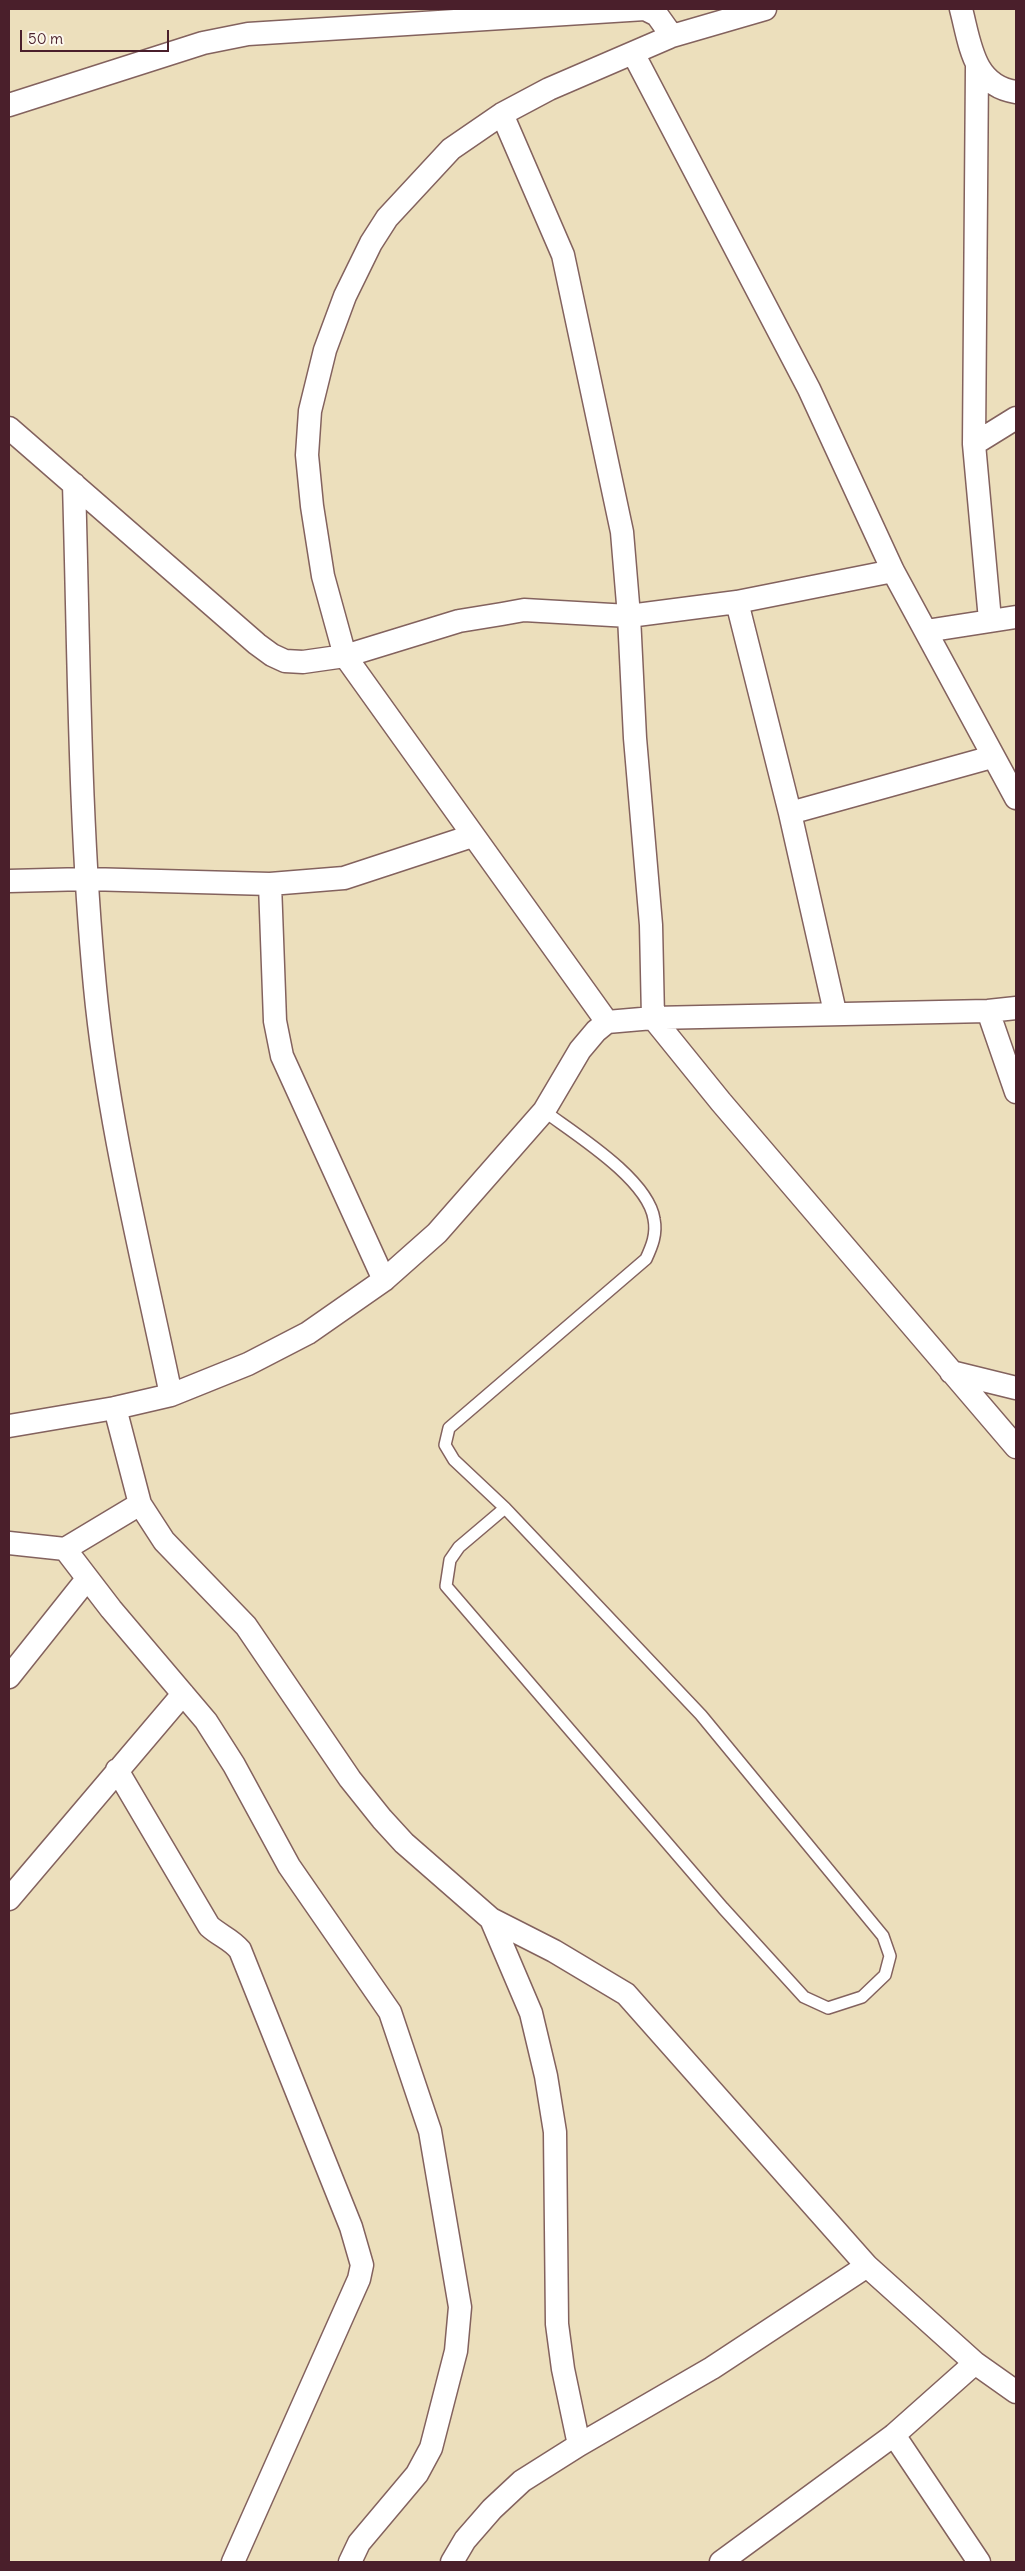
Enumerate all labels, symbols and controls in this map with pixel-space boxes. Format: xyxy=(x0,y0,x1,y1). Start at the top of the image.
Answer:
scale bar xyxy=(22,20,171,52)
text: 50 m xyxy=(28,29,63,48)

